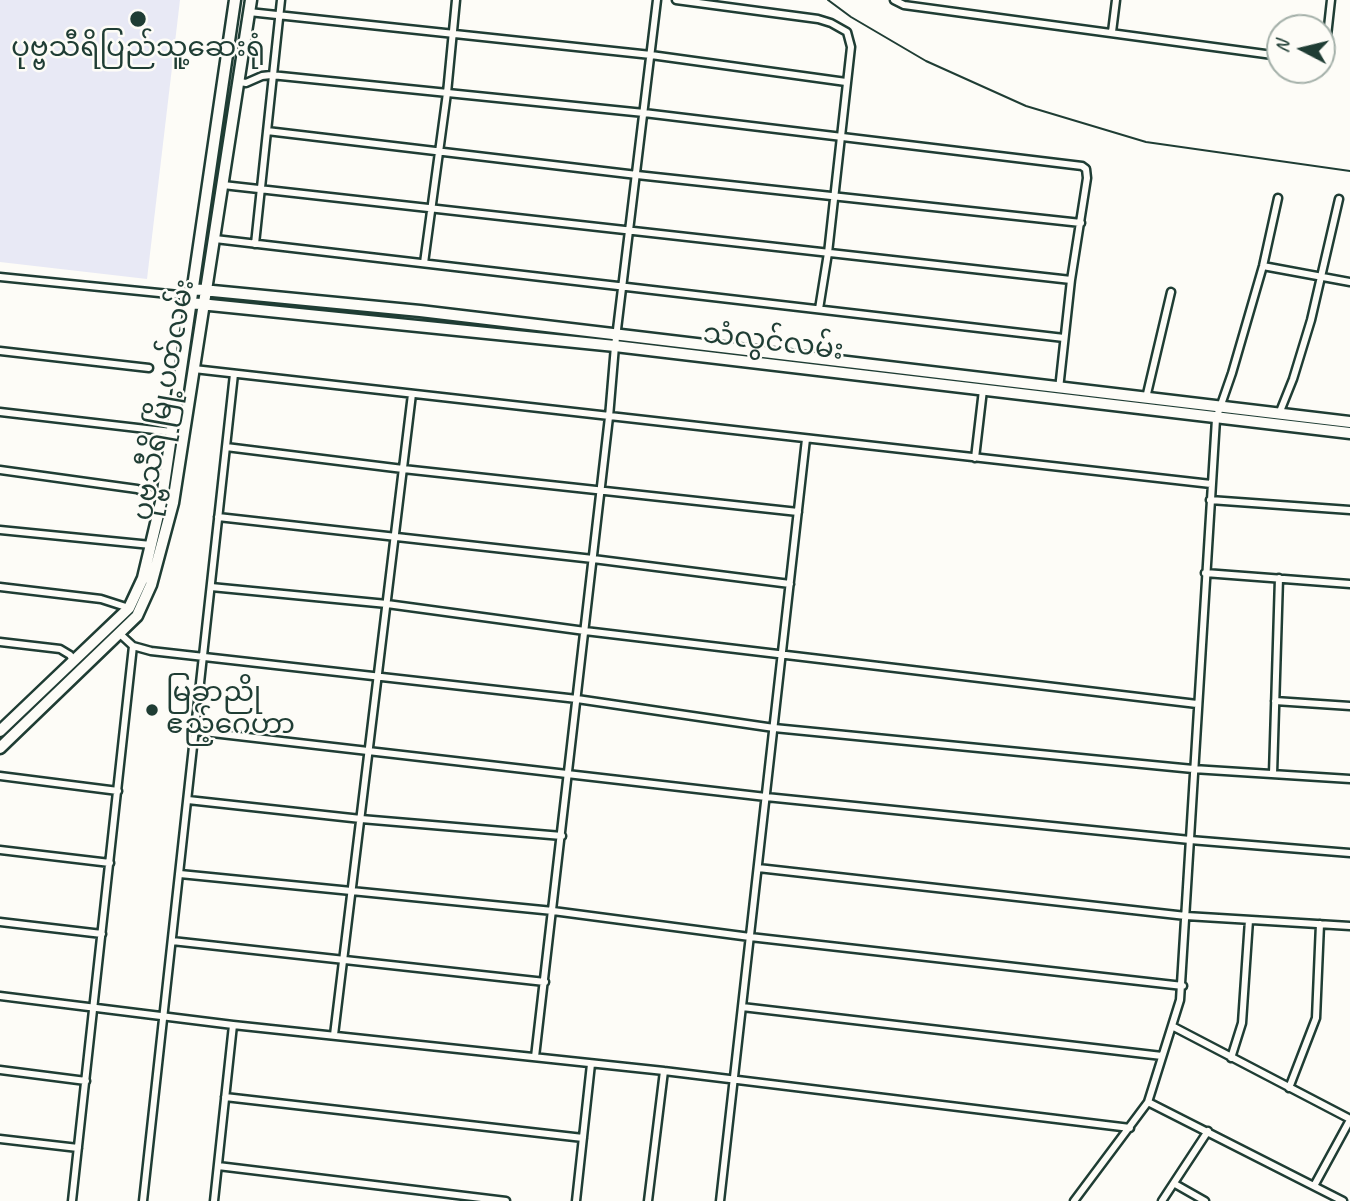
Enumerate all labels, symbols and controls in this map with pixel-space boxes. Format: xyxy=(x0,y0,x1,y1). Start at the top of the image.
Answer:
marker: ပုဗ္ဗသီရိပြည်သူ့ဆေးရုံ xyxy=(128,9,148,29)
north arrow xyxy=(1266,14,1336,84)
place label: ပုဗ္ဗသီရိပြည်သူ့ဆေးရုံ xyxy=(11,32,265,66)
text: N xyxy=(1270,39,1295,54)
street label: ပုဗ္ဗသီရိ မြို့ပတ်လမ်း xyxy=(127,277,203,523)
street label: သံလွင်လမ်း xyxy=(701,318,845,368)
place label: မြခွာညို ဧည့်ဂေဟာ xyxy=(166,677,295,743)
marker: မြခွာညို ဧည့်ဂေဟာ xyxy=(144,702,160,718)

